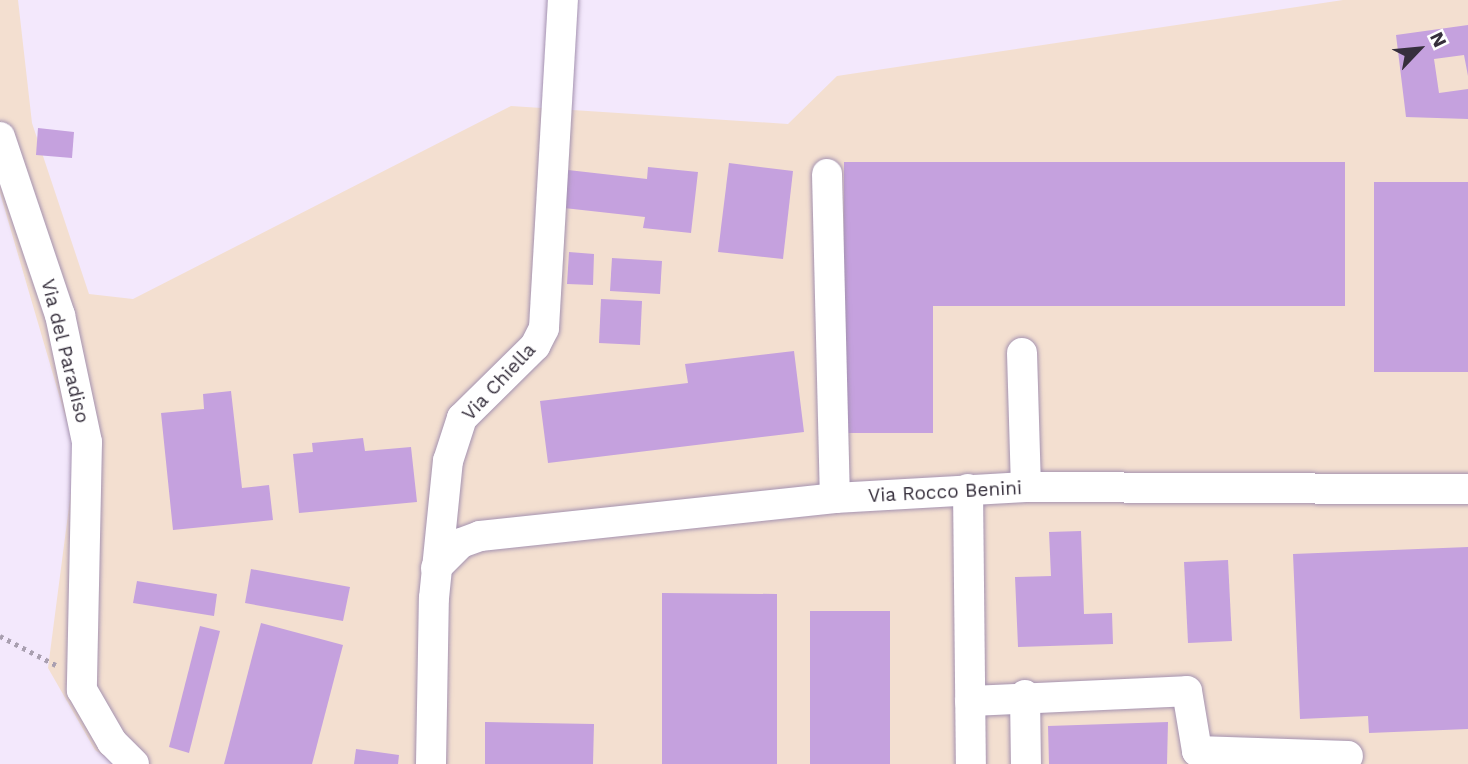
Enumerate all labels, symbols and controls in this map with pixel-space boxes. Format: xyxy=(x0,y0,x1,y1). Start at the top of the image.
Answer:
north arrow xyxy=(1384,14,1454,84)
text: N xyxy=(1425,28,1452,51)
street label: Via del Paradiso xyxy=(36,276,94,426)
street label: Via Chiella xyxy=(457,338,541,426)
street label: Via Rocco Benini xyxy=(867,477,1023,507)

